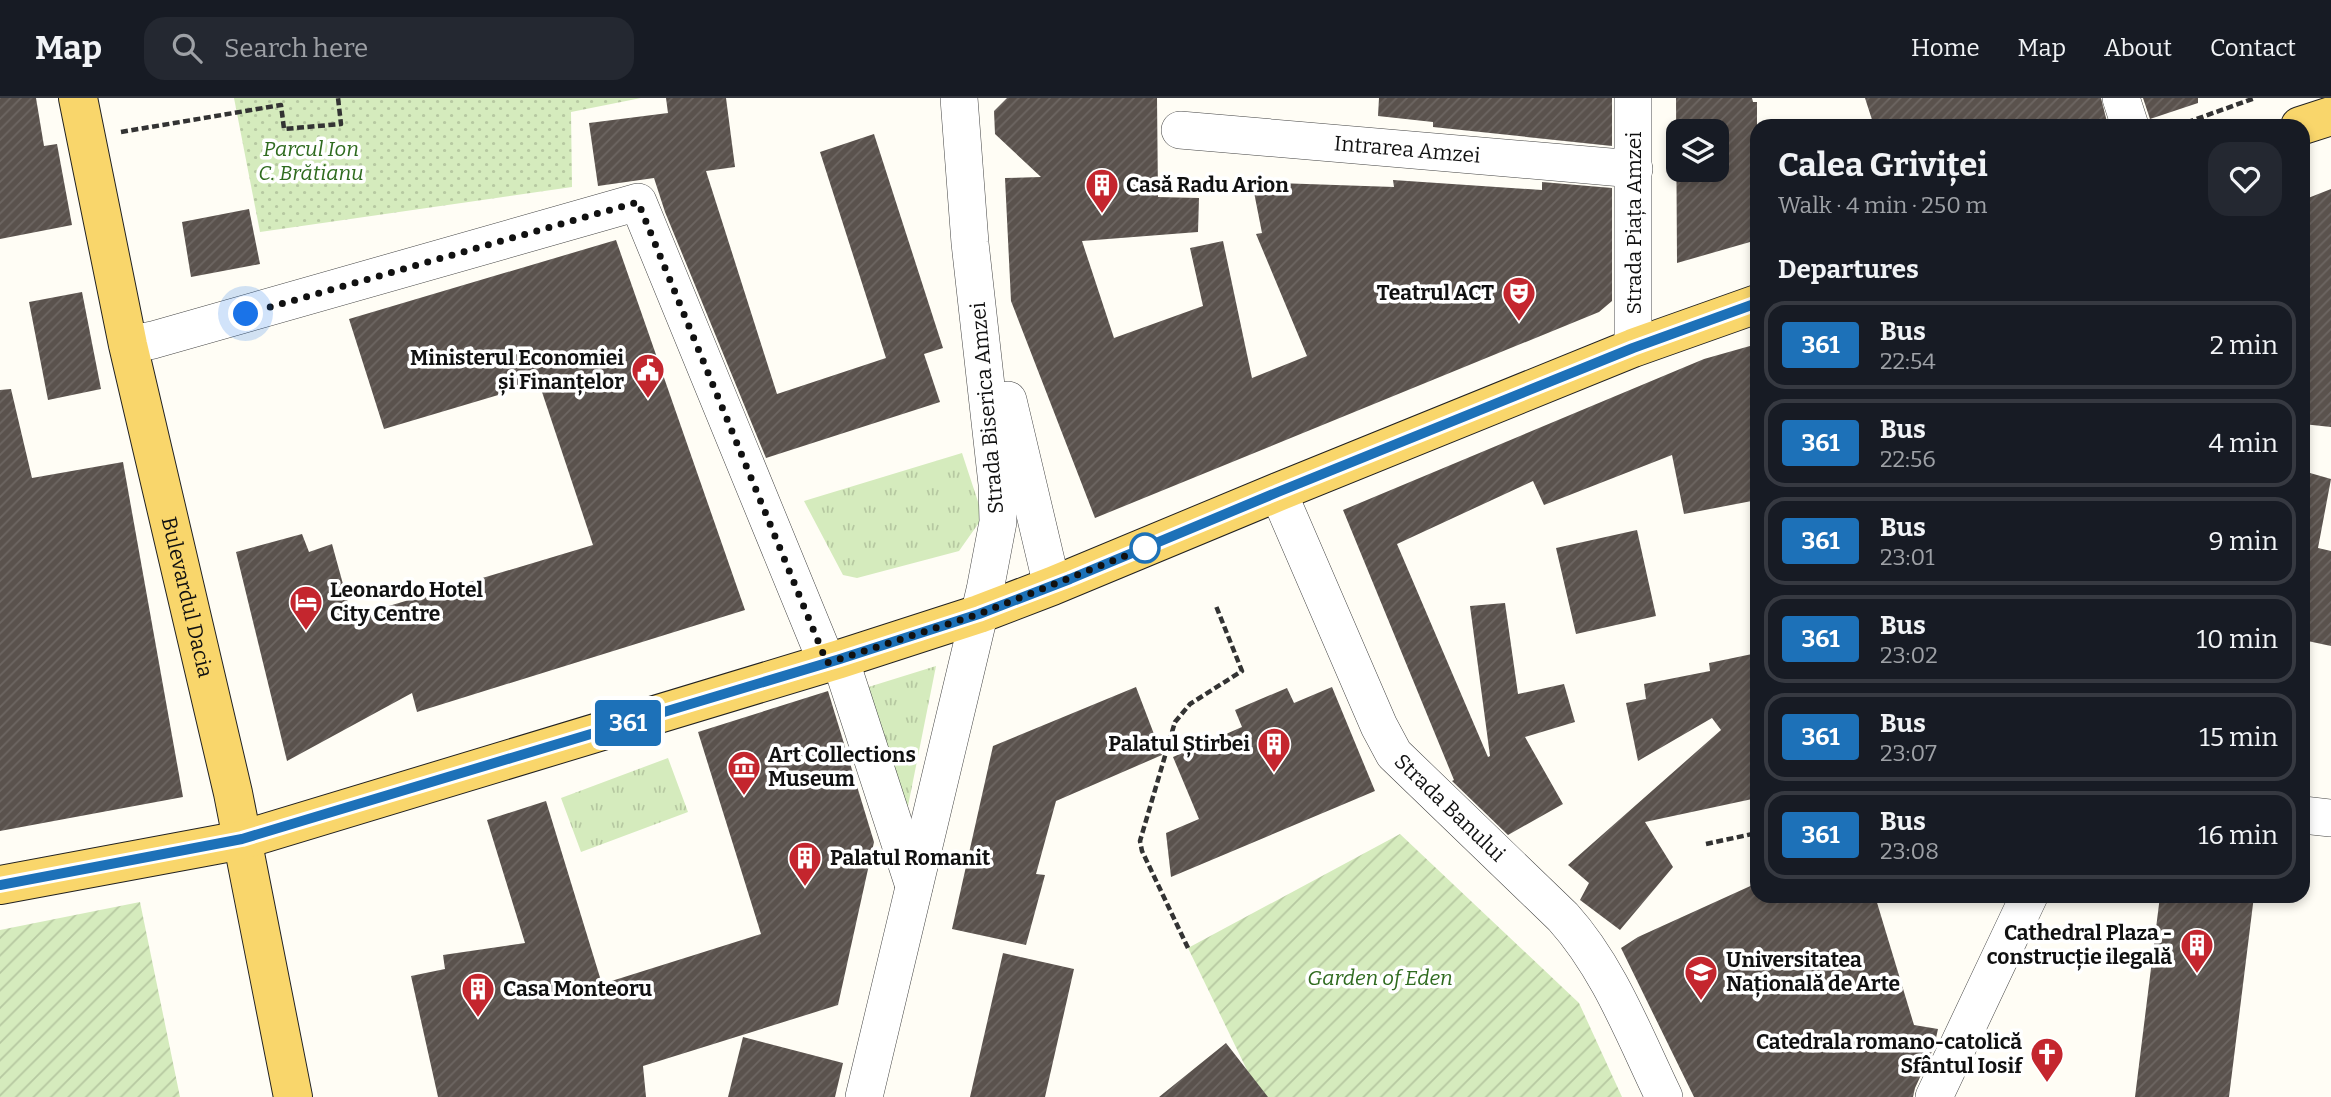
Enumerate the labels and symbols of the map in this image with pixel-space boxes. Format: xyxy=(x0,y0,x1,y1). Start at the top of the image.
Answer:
street label: Intrarea Amzei xyxy=(1333,130,1481,169)
street label: Strada Piața Amzei xyxy=(1621,131,1647,315)
park label: Parcul Ion C. Brătianu xyxy=(258,136,364,186)
building icon: Casă Radu Arion xyxy=(1083,166,1121,215)
place label: Casă Radu Arion xyxy=(1126,172,1289,198)
theatre icon: Teatrul ACT xyxy=(1500,274,1538,323)
place label: Teatrul ACT xyxy=(1377,280,1494,306)
your location xyxy=(228,296,263,331)
street label: Strada Biserica Amzei xyxy=(965,301,1009,515)
place label: Ministerul Economiei și Finanțelor xyxy=(410,345,624,396)
public building icon: Ministerul Economiei și Finanțelor xyxy=(629,351,667,400)
street label: Bulevardul Dacia xyxy=(156,514,219,681)
unlabelled marker xyxy=(1130,533,1160,563)
place label: Leonardo Hotel City Centre xyxy=(330,577,484,627)
hotel icon: Leonardo Hotel City Centre xyxy=(287,583,325,632)
line badge: 361 xyxy=(588,700,668,746)
building icon: Palatul Știrbei xyxy=(1255,725,1293,774)
place label: Palatul Știrbei xyxy=(1108,731,1250,758)
place label: Art Collections Museum xyxy=(768,742,916,792)
museum icon: Art Collections Museum xyxy=(725,748,763,797)
street label: Strada Banului xyxy=(1389,748,1511,867)
building icon: Palatul Romanit xyxy=(786,839,824,888)
place label: Palatul Romanit xyxy=(830,845,991,871)
place label: Cathedral Plaza - construcție ilegală xyxy=(1987,920,2172,971)
building icon: Cathedral Plaza - construcție ilegală xyxy=(2178,926,2216,975)
place label: Universitatea Națională de Arte xyxy=(1726,947,1900,998)
school or university icon: Universitatea Națională de Arte xyxy=(1682,953,1720,1002)
park label: Garden of Eden xyxy=(1307,965,1453,991)
building icon: Casa Monteoru xyxy=(459,970,497,1019)
place label: Casa Monteoru xyxy=(503,976,652,1002)
place label: Catedrala romano-catolică Sfântul Iosif xyxy=(1756,1029,2024,1079)
church icon: Catedrala romano-catolică Sfântul Iosif xyxy=(2028,1035,2066,1084)

